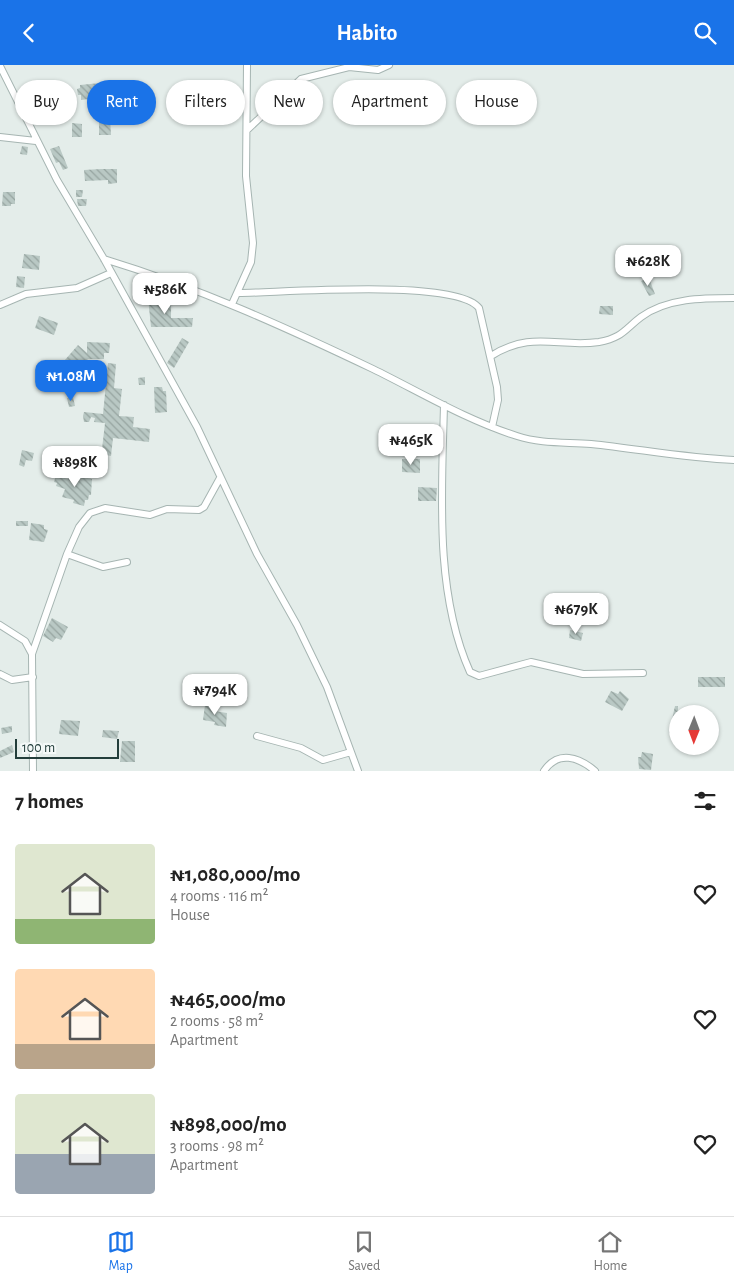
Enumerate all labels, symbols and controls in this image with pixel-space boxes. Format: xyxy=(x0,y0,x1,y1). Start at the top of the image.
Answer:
icon: back xyxy=(15,19,43,47)
icon: search xyxy=(691,19,719,47)
text: Habito xyxy=(337,22,397,44)
chip: Buy xyxy=(15,80,77,125)
chip: Rent xyxy=(87,80,156,125)
chip: Filters xyxy=(166,80,245,125)
chip: New xyxy=(255,80,323,125)
chip: Apartment xyxy=(333,80,446,125)
chip: House xyxy=(456,80,537,125)
pin: ₦628K xyxy=(613,245,683,287)
text: ₦628K xyxy=(626,253,670,269)
pin: ₦586K xyxy=(130,273,200,315)
text: ₦586K xyxy=(143,281,187,297)
pin: ₦1.08M xyxy=(30,359,112,402)
text: ₦1.08M xyxy=(46,368,96,384)
pin: ₦465K xyxy=(376,423,446,466)
text: ₦465K xyxy=(389,432,433,448)
pin: ₦898K xyxy=(40,445,110,488)
text: ₦898K xyxy=(53,454,97,470)
pin: ₦679K xyxy=(541,593,611,635)
text: ₦679K xyxy=(555,601,598,617)
pin: ₦794K xyxy=(180,673,250,716)
text: ₦794K xyxy=(193,682,237,698)
north arrow xyxy=(669,705,719,755)
map controls xyxy=(669,705,719,755)
scale bar xyxy=(15,736,119,759)
text: 100 m xyxy=(22,741,55,755)
icon: filters xyxy=(691,787,719,815)
text: 7 homes xyxy=(15,791,84,812)
icon: home xyxy=(55,864,115,924)
text: ₦1,080,000/mo xyxy=(170,864,300,885)
icon: heart xyxy=(691,880,719,908)
text: 4 rooms · 116 m² xyxy=(170,888,268,904)
text: House xyxy=(170,907,210,923)
icon: home xyxy=(55,989,115,1049)
text: ₦465,000/mo xyxy=(170,989,286,1010)
icon: heart xyxy=(691,1005,719,1033)
text: 2 rooms · 58 m² xyxy=(170,1013,264,1029)
text: Apartment xyxy=(170,1032,238,1048)
icon: home xyxy=(55,1114,115,1174)
text: ₦898,000/mo xyxy=(170,1114,287,1135)
icon: heart xyxy=(691,1130,719,1158)
text: 3 rooms · 98 m² xyxy=(170,1138,264,1154)
text: Apartment xyxy=(170,1157,238,1173)
tab: Map xyxy=(107,1228,135,1275)
tab: Saved xyxy=(348,1228,380,1275)
tab: Home xyxy=(594,1228,627,1275)

